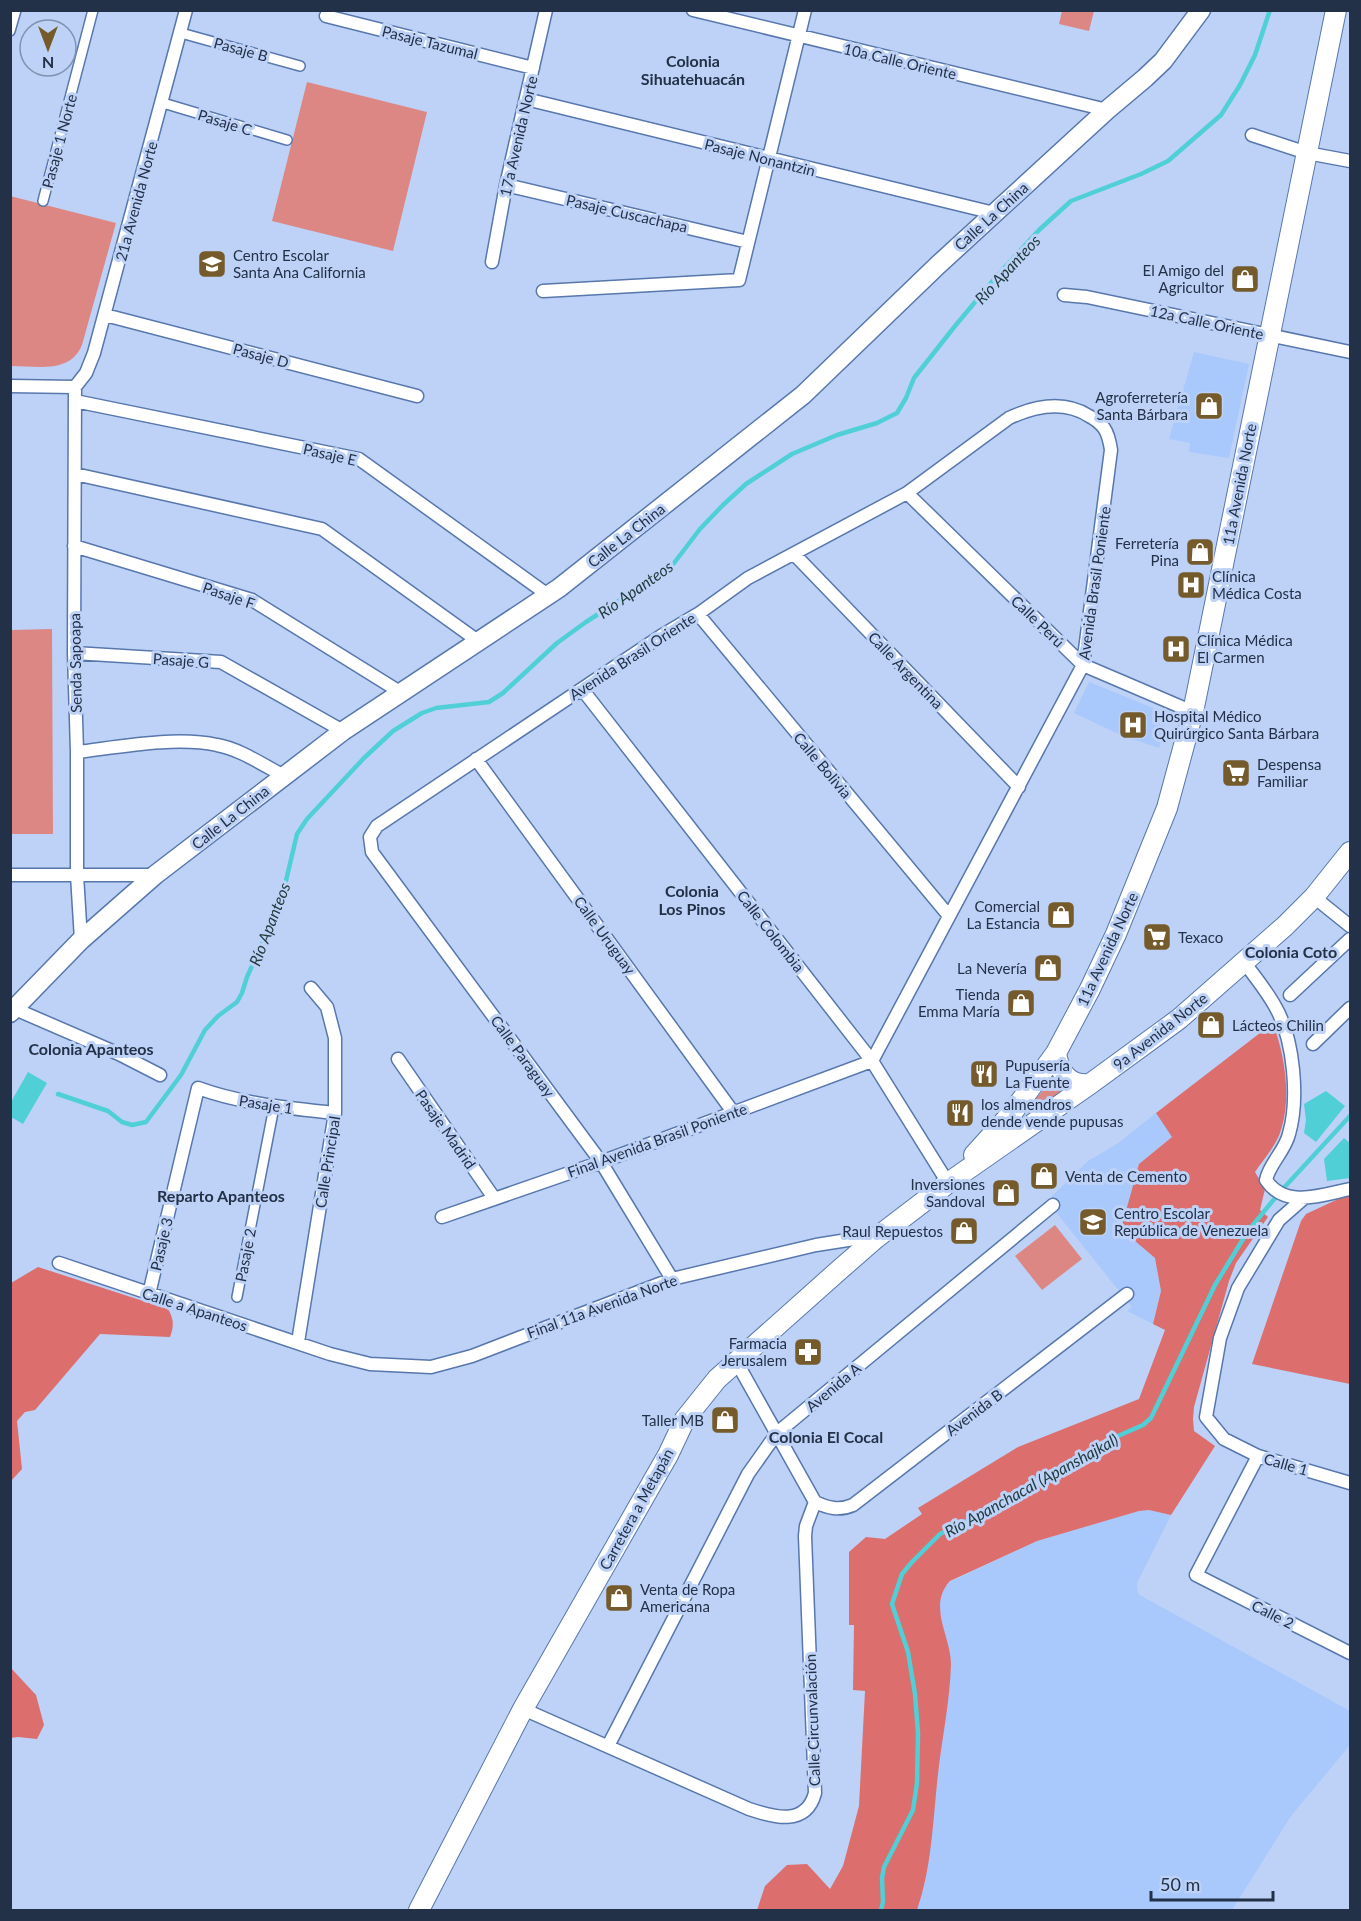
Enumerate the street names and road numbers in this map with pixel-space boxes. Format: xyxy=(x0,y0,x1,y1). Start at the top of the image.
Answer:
street label: Pasaje Tazumal xyxy=(380,21,480,63)
street label: Pasaje B xyxy=(212,33,270,65)
street label: 10a Calle Oriente xyxy=(842,39,958,83)
street label: 17a Avenida Norte xyxy=(495,74,541,198)
street label: Pasaje 1 Norte xyxy=(38,92,80,190)
street label: Pasaje C xyxy=(196,105,254,139)
street label: Pasaje Nonantzin xyxy=(703,135,817,179)
street label: 21a Avenida Norte xyxy=(111,139,161,263)
street label: Calle La China xyxy=(950,178,1032,254)
street label: Pasaje Cuscachapa xyxy=(565,190,689,236)
street label: 12a Calle Oriente xyxy=(1149,301,1265,343)
street label: Pasaje D xyxy=(231,339,291,371)
street label: 11a Avenida Norte xyxy=(1218,422,1260,546)
street label: Pasaje E xyxy=(302,439,358,469)
street label: Calle La China xyxy=(584,499,668,571)
street label: Avenida Brasil Poniente xyxy=(1074,505,1114,661)
street label: Pasaje F xyxy=(201,578,257,612)
street label: Calle Perú xyxy=(1008,591,1068,651)
street label: Avenida Brasil Oriente xyxy=(566,608,699,704)
street label: Senda Sapoapa xyxy=(65,613,85,713)
street label: Calle Argentina xyxy=(865,628,947,712)
street label: Pasaje G xyxy=(152,649,210,671)
street label: Calle Bolivia xyxy=(790,728,856,802)
street label: Calle La China xyxy=(188,781,272,853)
street label: Calle Colombia xyxy=(734,887,808,975)
street label: 11a Avenida Norte xyxy=(1073,889,1141,1009)
street label: Calle Uruguay xyxy=(571,892,640,978)
street label: 9a Avenida Norte xyxy=(1109,989,1211,1073)
street label: Calle Paraguay xyxy=(487,1012,559,1101)
street label: Pasaje Madrid xyxy=(412,1086,480,1172)
street label: Pasaje 1 xyxy=(238,1091,294,1117)
street label: Final Avenida Brasil Poniente xyxy=(565,1099,749,1181)
street label: Calle Principal xyxy=(311,1115,343,1209)
street label: Pasaje 3 xyxy=(146,1216,176,1272)
street label: Pasaje 2 xyxy=(231,1227,259,1283)
street label: Final 11a Avenida Norte xyxy=(524,1270,680,1342)
street label: Calle a Apanteos xyxy=(140,1284,250,1334)
street label: Avenida A xyxy=(802,1358,865,1415)
street label: Avenida B xyxy=(942,1385,1006,1439)
street label: Carretera a Metapán xyxy=(595,1445,677,1573)
street label: Calle 1 xyxy=(1262,1449,1310,1479)
street label: Calle 2 xyxy=(1249,1596,1297,1632)
street label: Calle Circunvalación xyxy=(801,1653,823,1787)

